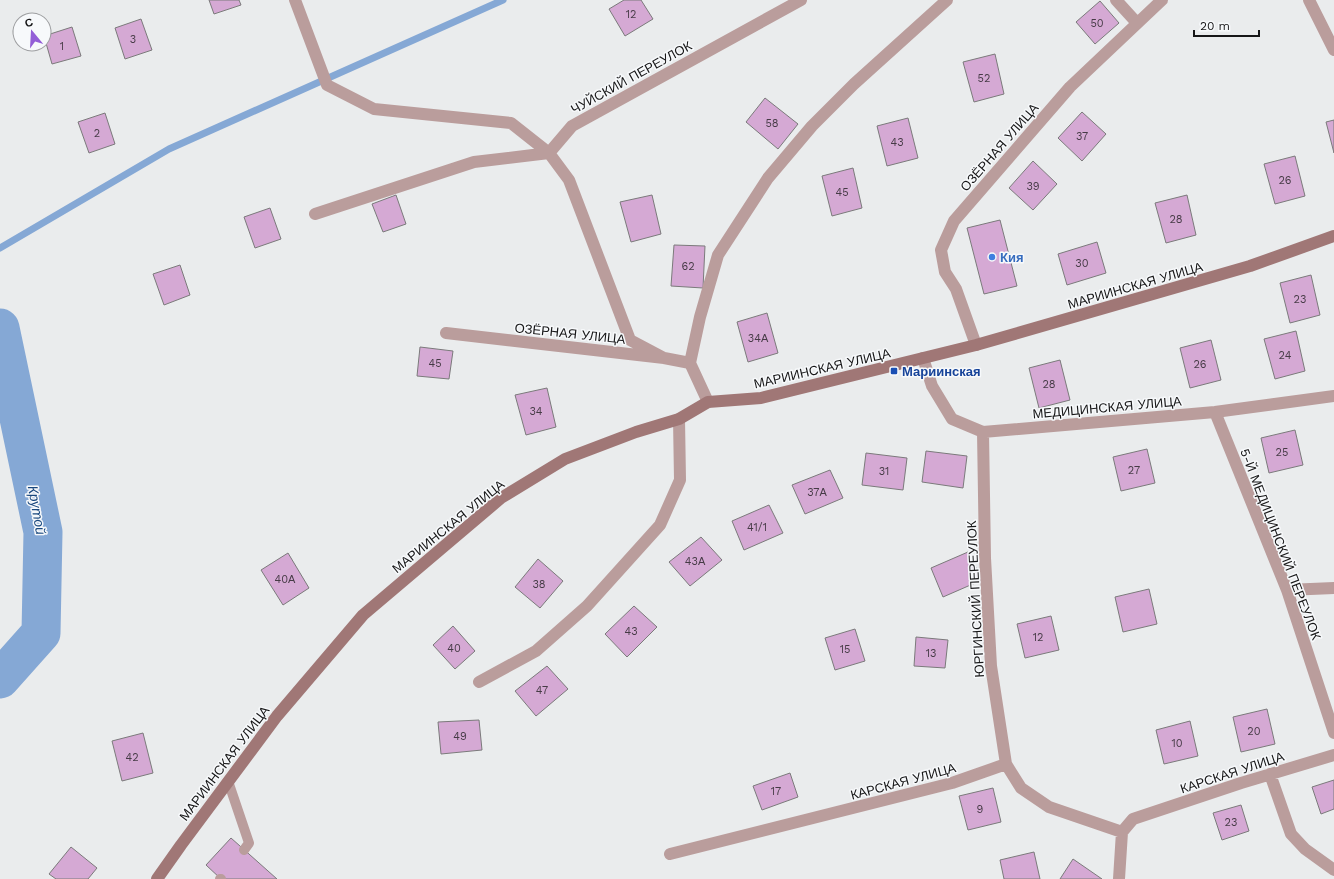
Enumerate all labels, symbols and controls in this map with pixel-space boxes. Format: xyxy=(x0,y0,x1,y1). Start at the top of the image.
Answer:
house number: 12 xyxy=(626,8,636,21)
north arrow xyxy=(12,12,52,52)
scale bar xyxy=(1194,12,1259,38)
text: С xyxy=(23,16,35,30)
house number: 50 xyxy=(1090,17,1104,30)
text: 20 m xyxy=(1200,19,1230,33)
house number: 3 xyxy=(130,33,136,46)
street label: ЧУЙСКИЙ ПЕРЕУЛОК xyxy=(568,38,695,117)
house number: 1 xyxy=(60,40,64,53)
house number: 52 xyxy=(978,72,990,85)
street label: ОЗЁРНАЯ УЛИЦА xyxy=(957,100,1042,194)
house number: 58 xyxy=(765,117,779,130)
house number: 2 xyxy=(94,127,100,140)
house number: 37 xyxy=(1076,130,1088,143)
house number: 43 xyxy=(890,136,904,149)
house number: 26 xyxy=(1278,174,1292,187)
house number: 39 xyxy=(1026,180,1040,193)
house number: 45 xyxy=(835,186,849,199)
house number: 28 xyxy=(1169,213,1183,226)
place label: Кия xyxy=(1000,250,1024,265)
marker: Кия xyxy=(987,252,997,262)
house number: 30 xyxy=(1075,257,1089,270)
street label: МАРИИНСКАЯ УЛИЦА xyxy=(1066,259,1205,312)
house number: 62 xyxy=(681,260,695,273)
house number: 23 xyxy=(1294,293,1306,306)
street label: ОЗЁРНАЯ УЛИЦА xyxy=(514,320,626,347)
house number: 34А xyxy=(748,332,769,345)
street label: МАРИИНСКАЯ УЛИЦА xyxy=(752,345,892,392)
house number: 24 xyxy=(1279,349,1292,362)
house number: 45 xyxy=(428,357,442,370)
house number: 26 xyxy=(1193,358,1207,371)
place label: Мариинская xyxy=(902,364,981,379)
marker: Мариинская xyxy=(889,366,899,376)
house number: 28 xyxy=(1042,378,1056,391)
street label: МЕДИЦИНСКАЯ УЛИЦА xyxy=(1032,393,1182,421)
house number: 34 xyxy=(529,405,543,418)
house number: 25 xyxy=(1276,446,1288,459)
street label: 5-Й МЕДИЦИНСКИЙ ПЕРЕУЛОК xyxy=(1237,447,1324,642)
house number: 27 xyxy=(1128,464,1140,477)
house number: 31 xyxy=(879,465,889,478)
street label: МАРИИНСКАЯ УЛИЦА xyxy=(389,476,508,576)
water label: Крутой xyxy=(25,484,49,536)
house number: 37А xyxy=(807,486,827,499)
street label: ЮРГИНСКИЙ ПЕРЕУЛОК xyxy=(964,520,987,678)
house number: 41/1 xyxy=(747,521,767,534)
house number: 43А xyxy=(685,555,706,568)
house number: 40А xyxy=(275,573,296,586)
house number: 38 xyxy=(532,578,546,591)
house number: 43 xyxy=(624,625,638,638)
house number: 12 xyxy=(1033,631,1043,644)
house number: 40 xyxy=(447,642,461,655)
house number: 15 xyxy=(840,643,850,656)
house number: 13 xyxy=(926,647,936,660)
house number: 47 xyxy=(536,684,548,697)
street label: МАРИИНСКАЯ УЛИЦА xyxy=(176,703,273,824)
house number: 20 xyxy=(1247,725,1261,738)
house number: 49 xyxy=(453,730,467,743)
house number: 10 xyxy=(1171,737,1183,750)
street label: КАРСКАЯ УЛИЦА xyxy=(1178,749,1286,796)
house number: 42 xyxy=(125,751,139,764)
street label: КАРСКАЯ УЛИЦА xyxy=(849,760,958,803)
house number: 17 xyxy=(771,785,781,798)
house number: 9 xyxy=(977,803,984,816)
house number: 23 xyxy=(1225,816,1237,829)

